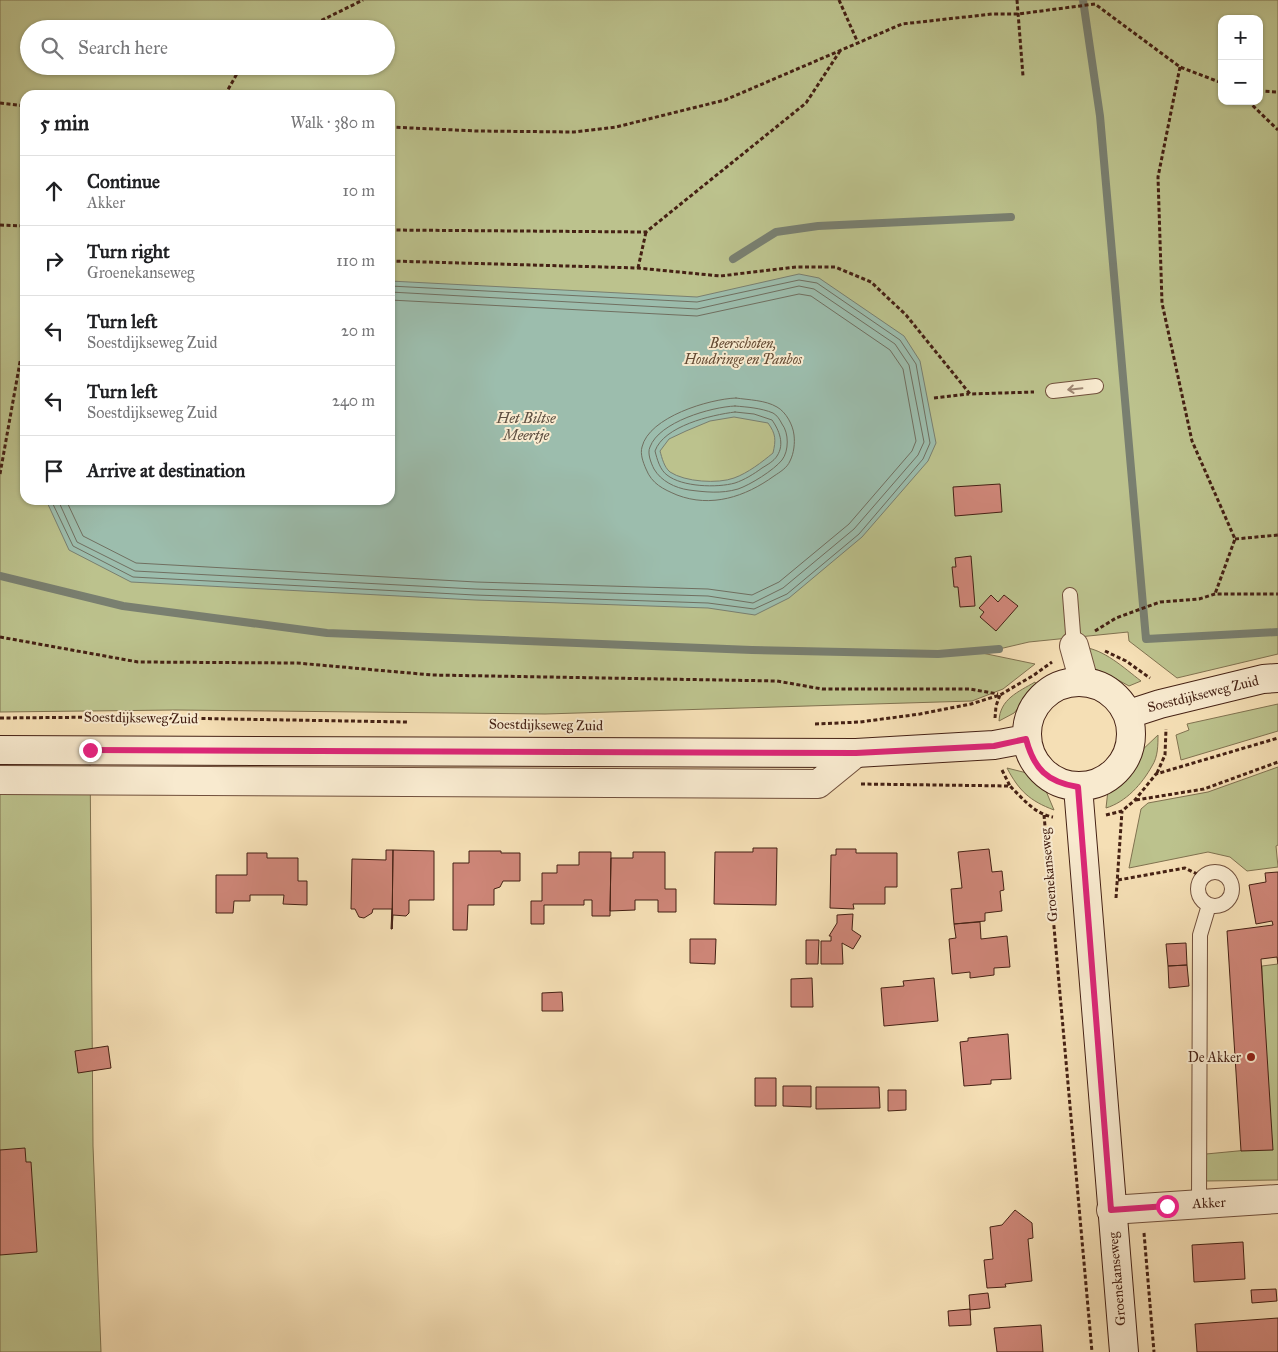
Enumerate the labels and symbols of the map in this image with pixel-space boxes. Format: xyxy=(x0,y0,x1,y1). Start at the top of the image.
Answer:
park label: Beerschoten, Houdringe en Panbos xyxy=(683,335,803,368)
one-way arrow xyxy=(1067,384,1083,393)
water label: Het Biltse Meertje xyxy=(495,409,556,444)
street label: Soestdijkseweg Zuid xyxy=(1146,672,1260,716)
street label: Soestdijkseweg Zuid xyxy=(84,709,198,727)
street label: Soestdijkseweg Zuid xyxy=(489,716,603,734)
route end xyxy=(79,739,102,762)
street label: Groenekanseweg xyxy=(1036,827,1062,923)
place label: De Akker xyxy=(1188,1049,1242,1066)
marker: De Akker xyxy=(1245,1051,1257,1063)
street label: Akker xyxy=(1191,1194,1227,1212)
route start xyxy=(1156,1195,1179,1218)
street label: Groenekanseweg xyxy=(1104,1231,1130,1327)

